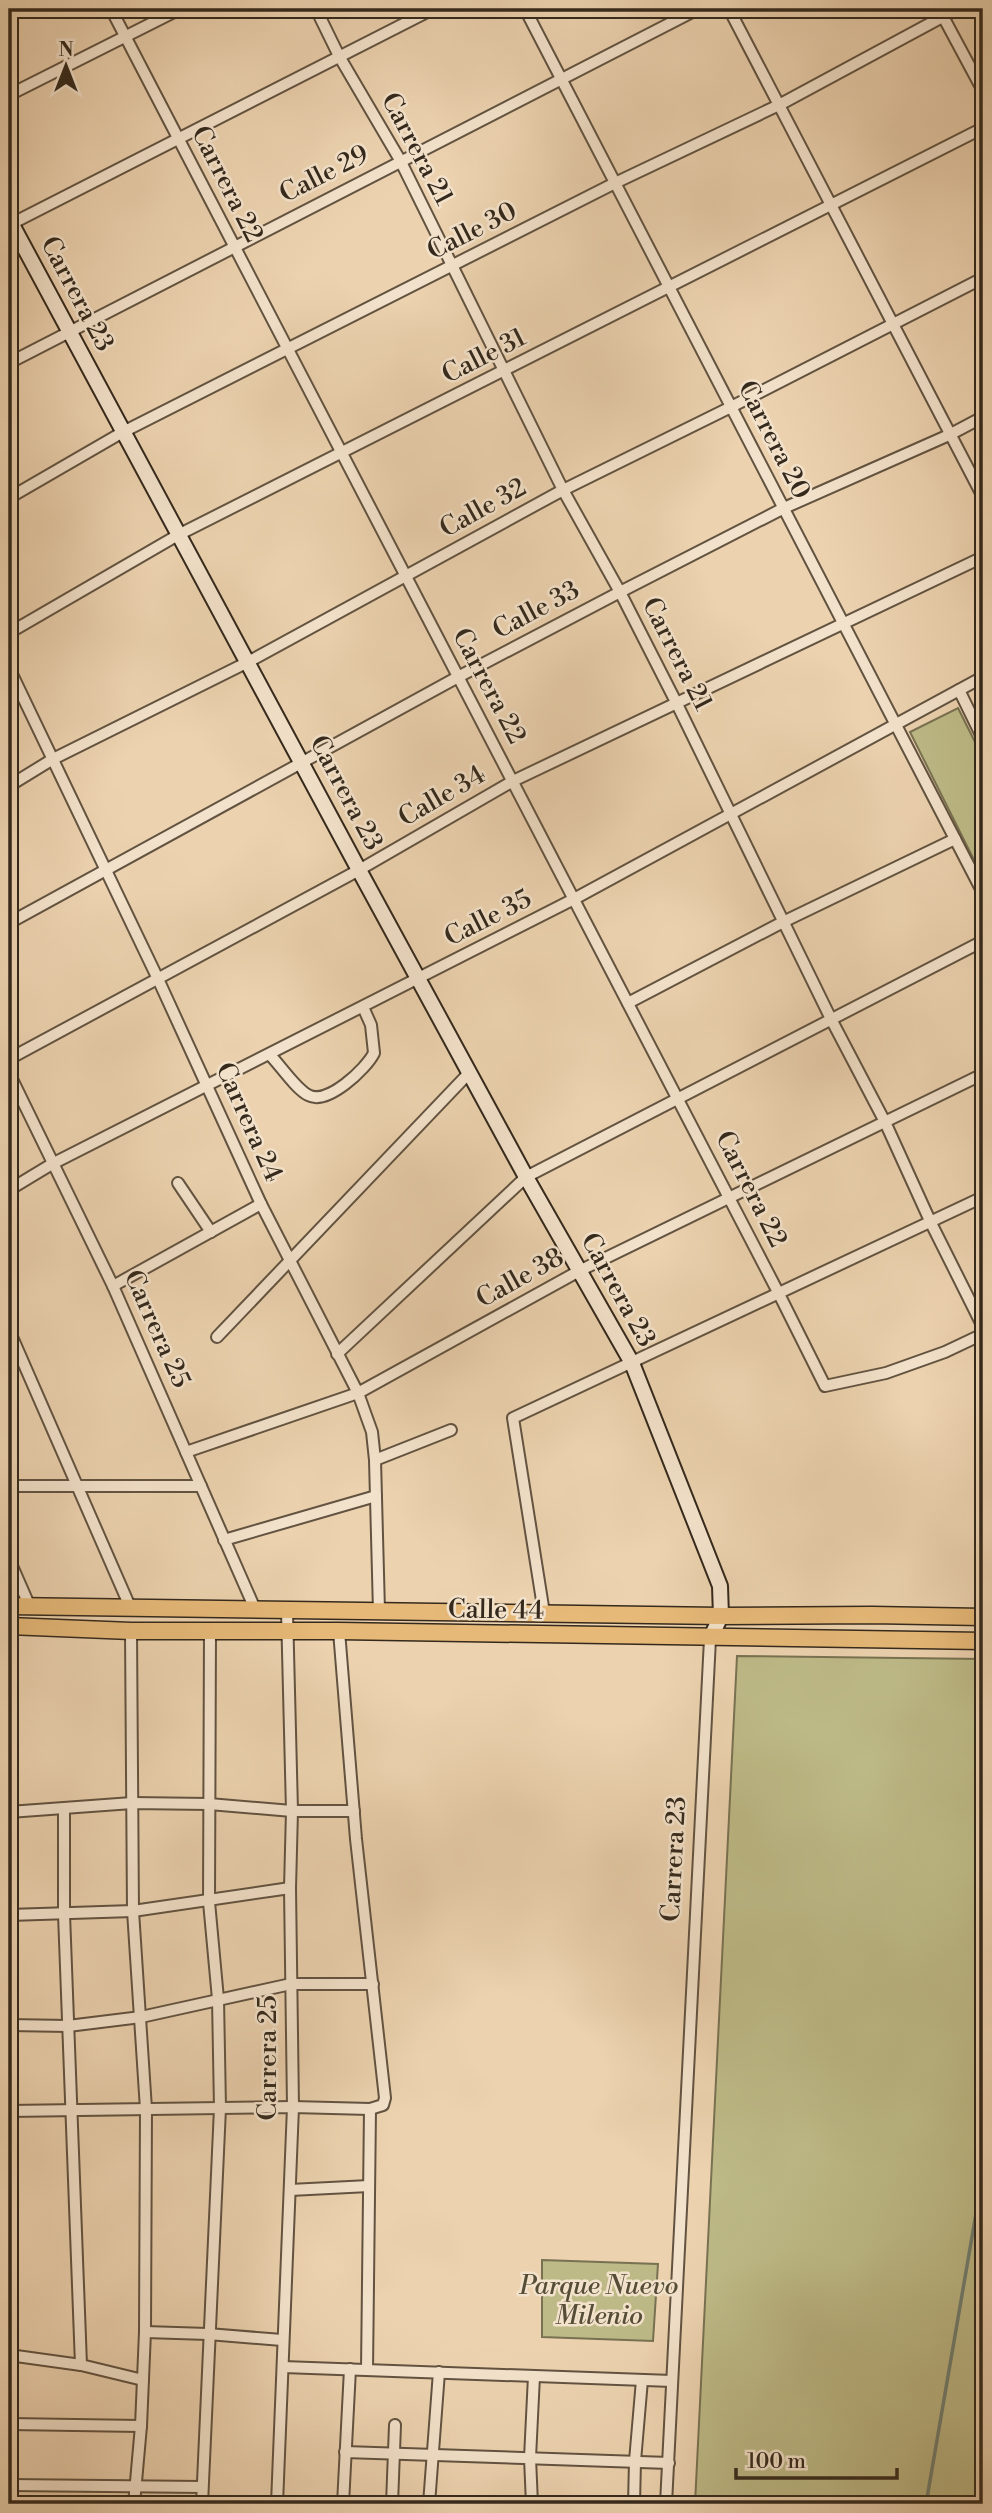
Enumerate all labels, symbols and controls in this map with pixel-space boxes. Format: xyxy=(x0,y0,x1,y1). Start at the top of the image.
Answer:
north arrow xyxy=(32,32,102,102)
text: N xyxy=(58,38,74,62)
street label: Carrera 21 xyxy=(374,87,460,211)
street label: Carrera 22 xyxy=(184,121,270,247)
street label: Calle 29 xyxy=(274,138,374,210)
street label: Calle 30 xyxy=(422,195,522,267)
street label: Carrera 23 xyxy=(33,231,121,357)
street label: Calle 31 xyxy=(437,321,531,391)
street label: Carrera 20 xyxy=(731,375,817,505)
street label: Calle 32 xyxy=(434,471,532,545)
street label: Calle 33 xyxy=(487,574,585,646)
street label: Carrera 21 xyxy=(635,592,719,716)
street label: Carrera 22 xyxy=(445,623,533,749)
street label: Carrera 23 xyxy=(302,730,390,856)
street label: Calle 34 xyxy=(393,758,491,834)
street label: Calle 35 xyxy=(439,883,537,953)
street label: Carrera 24 xyxy=(209,1057,289,1187)
street label: Carrera 22 xyxy=(708,1126,794,1252)
street label: Carrera 23 xyxy=(574,1227,662,1353)
street label: Calle 38 xyxy=(471,1241,569,1315)
street label: Carrera 25 xyxy=(117,1265,197,1393)
street label: Calle 44 xyxy=(448,1593,544,1627)
street label: Carrera 23 xyxy=(655,1795,693,1923)
street label: Carrera 25 xyxy=(252,1995,284,2121)
park label: Parque Nuevo Milenio xyxy=(519,2270,678,2332)
scale bar xyxy=(736,2436,898,2480)
text: 100 m xyxy=(747,2449,806,2475)

